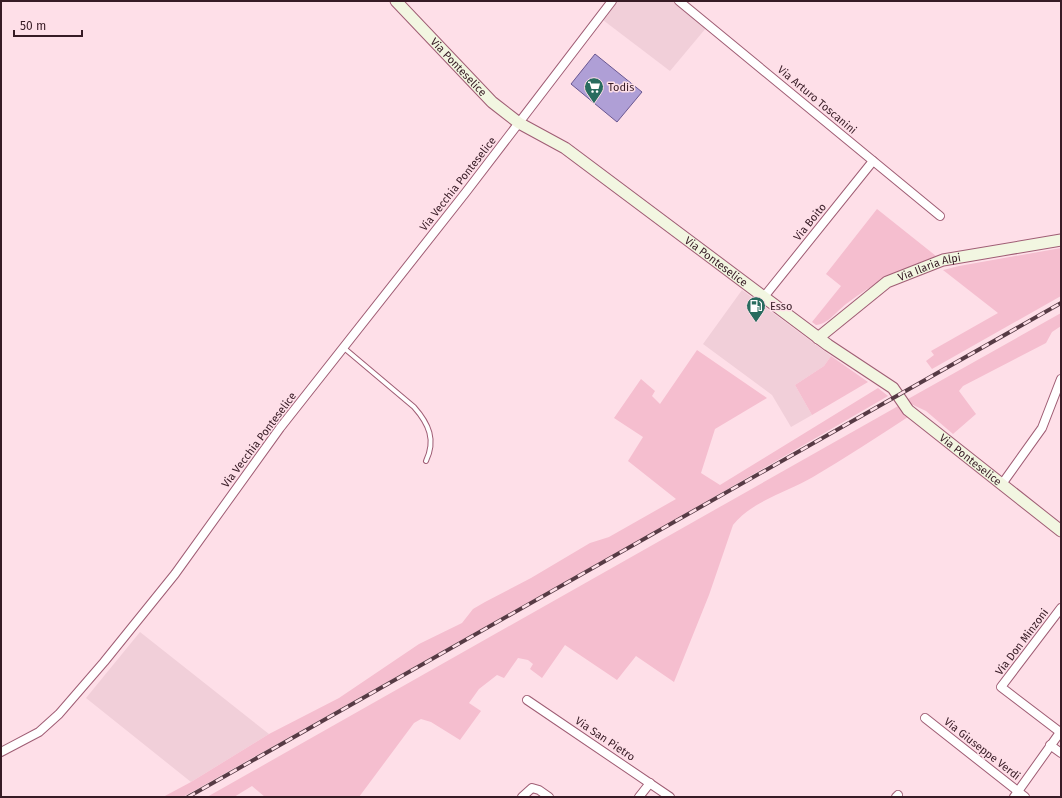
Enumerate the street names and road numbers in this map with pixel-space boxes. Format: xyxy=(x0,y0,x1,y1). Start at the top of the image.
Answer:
street label: Via Ponteselice xyxy=(428,35,489,99)
street label: Via Arturo Toscanini xyxy=(775,63,859,137)
street label: Via Vecchia Ponteselice xyxy=(417,134,499,234)
street label: Via Boito xyxy=(791,201,829,243)
street label: Via Ponteselice xyxy=(682,234,750,289)
street label: Via Ilaria Alpi xyxy=(896,251,962,284)
street label: Via Vecchia Ponteselice xyxy=(219,390,299,490)
street label: Via Ponteselice xyxy=(937,431,1004,488)
street label: Via Don Minzoni xyxy=(993,606,1051,678)
street label: Via San Pietro xyxy=(573,714,637,764)
street label: Via Giuseppe Verdi xyxy=(941,715,1023,783)

